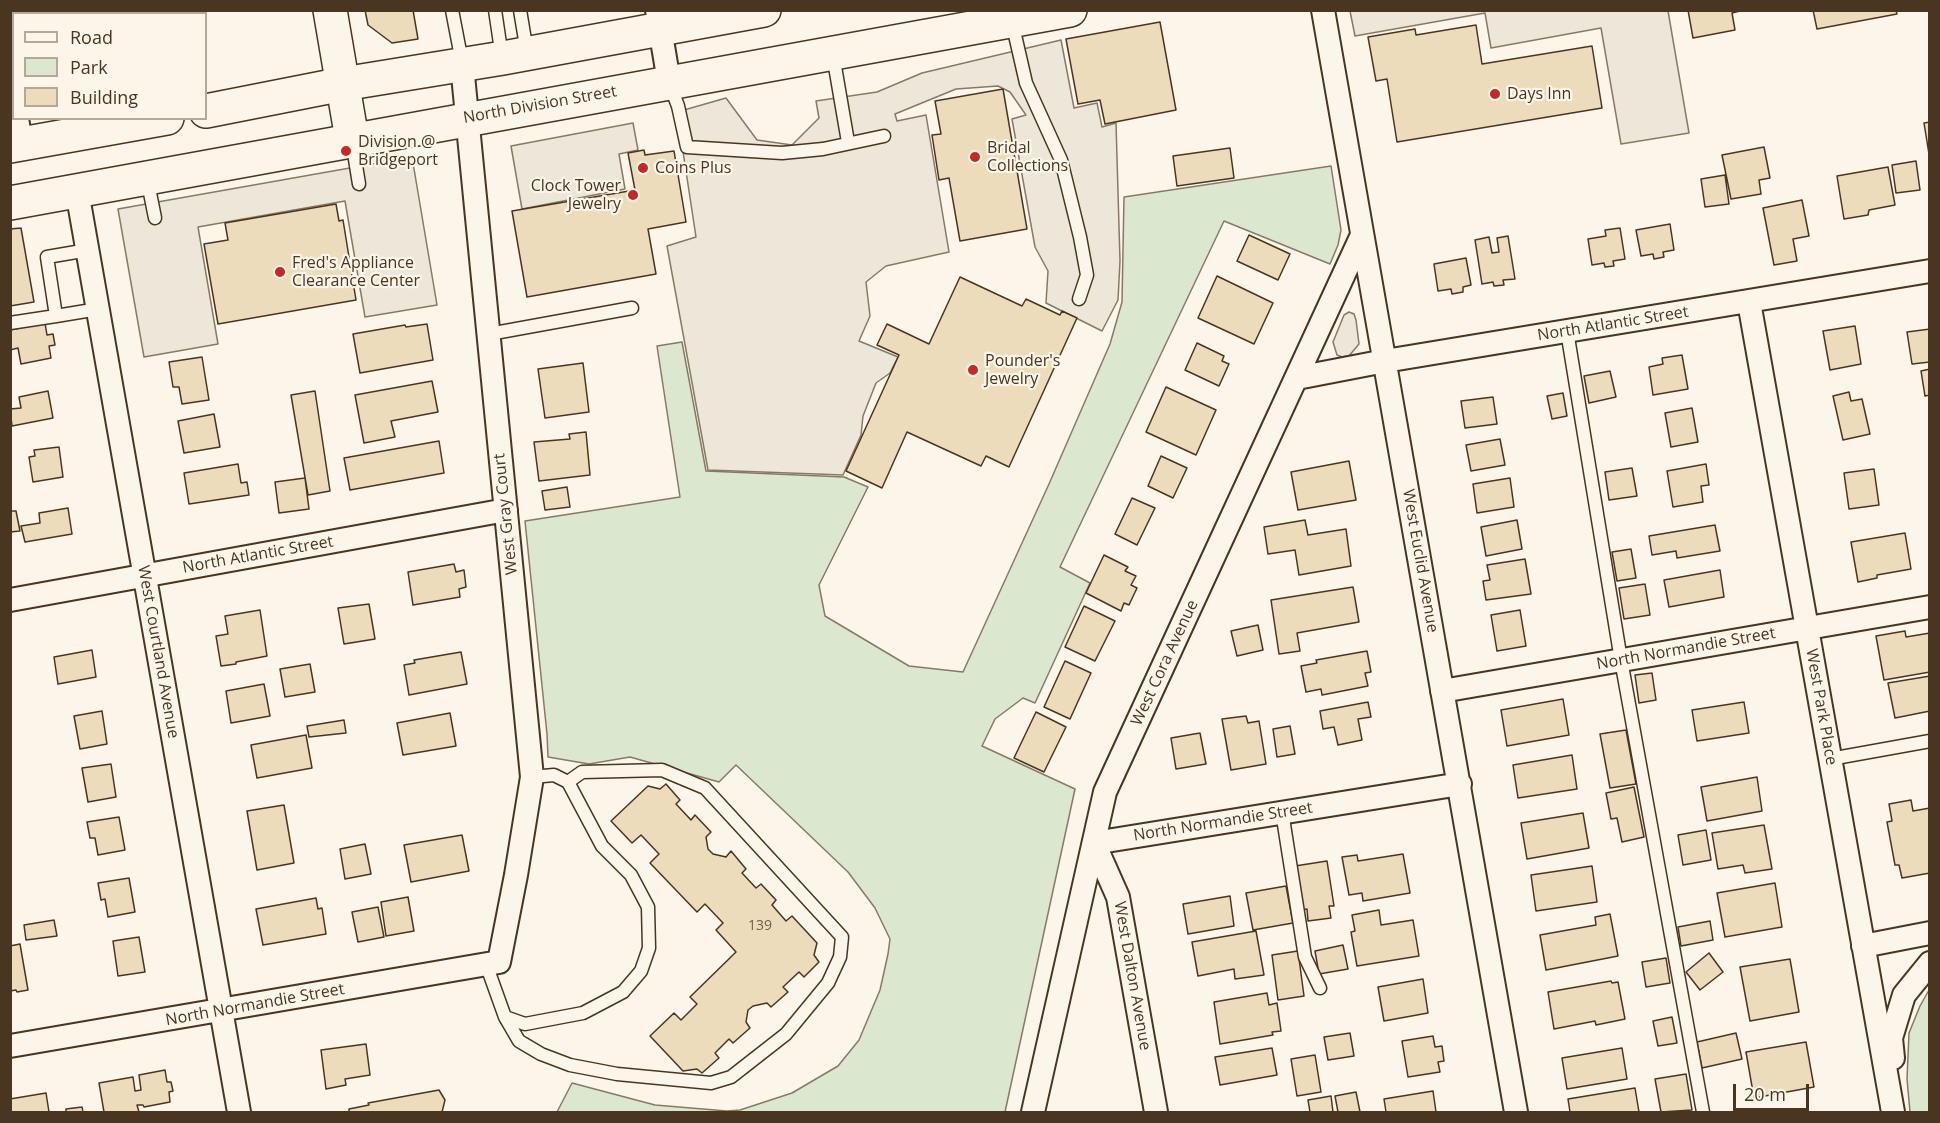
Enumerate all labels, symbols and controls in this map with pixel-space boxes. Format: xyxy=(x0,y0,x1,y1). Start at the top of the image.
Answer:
legend xyxy=(12,12,207,120)
text: Road xyxy=(70,25,113,49)
text: Park xyxy=(70,55,108,79)
street label: North Division Street xyxy=(462,82,618,128)
place label: Days Inn xyxy=(1507,84,1571,104)
text: Building xyxy=(70,85,138,109)
marker: Days Inn xyxy=(1488,87,1502,101)
place label: Division @ Bridgeport xyxy=(358,132,438,170)
place label: Bridal Collections xyxy=(987,138,1068,176)
marker: Division @ Bridgeport xyxy=(339,144,353,158)
marker: Bridal Collections xyxy=(968,150,982,164)
place label: Coins Plus xyxy=(655,158,731,178)
marker: Coins Plus xyxy=(636,161,650,175)
place label: Clock Tower Jewelry xyxy=(531,176,621,214)
marker: Clock Tower Jewelry xyxy=(626,188,640,202)
place label: Fred's Appliance Clearance Center xyxy=(292,253,420,291)
marker: Fred's Appliance Clearance Center xyxy=(273,265,287,279)
street label: North Atlantic Street xyxy=(1536,303,1690,345)
place label: Pounder's Jewelry xyxy=(985,351,1060,389)
marker: Pounder's Jewelry xyxy=(966,363,980,377)
street label: West Gray Court xyxy=(490,452,522,576)
street label: West Euclid Avenue xyxy=(1398,488,1442,634)
street label: North Atlantic Street xyxy=(181,532,335,578)
street label: West Courtland Avenue xyxy=(133,564,183,740)
street label: West Cora Avenue xyxy=(1128,597,1202,729)
street label: North Normandie Street xyxy=(1595,624,1777,674)
street label: West Park Place xyxy=(1801,647,1841,767)
street label: North Normandie Street xyxy=(1132,798,1314,846)
street label: West Dalton Avenue xyxy=(1109,900,1155,1052)
house number: 139 xyxy=(748,918,772,934)
street label: North Normandie Street xyxy=(164,980,346,1030)
scale bar xyxy=(1736,1072,1812,1110)
text: 20 m xyxy=(1744,1082,1786,1106)

